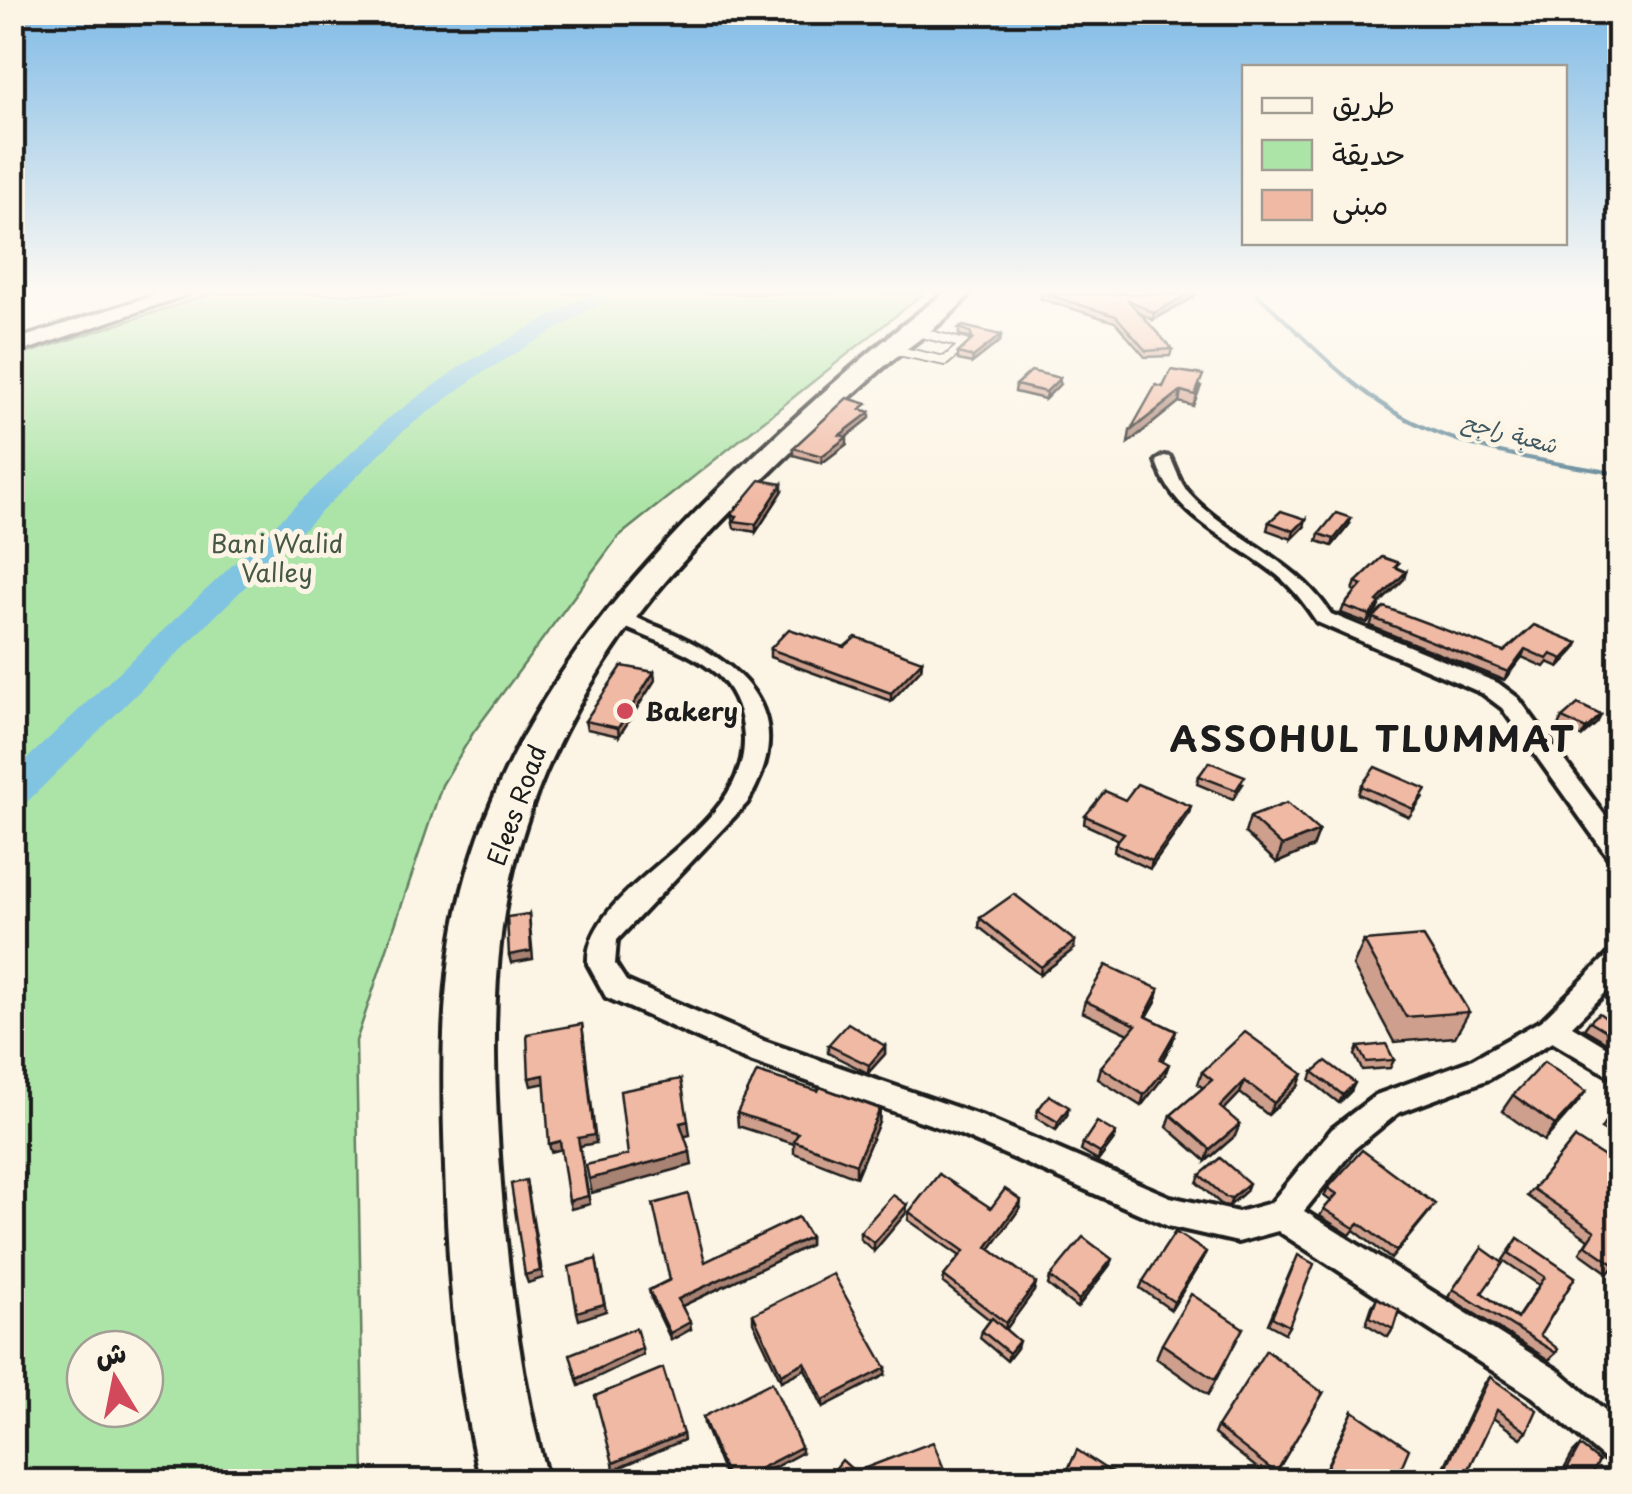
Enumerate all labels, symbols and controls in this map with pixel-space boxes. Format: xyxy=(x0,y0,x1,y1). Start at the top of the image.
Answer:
legend xyxy=(1242,65,1567,245)
text: طريق xyxy=(1332,80,1395,125)
text: حديقة xyxy=(1332,130,1406,175)
text: مبنى xyxy=(1332,180,1388,225)
water label: شعبة راجح xyxy=(1458,403,1562,461)
park label: Bani Walid Valley xyxy=(211,524,343,591)
place label: Bakery xyxy=(645,692,738,730)
marker: Bakery xyxy=(614,700,636,722)
district label: ASSOHUL TLUMMAT xyxy=(1170,711,1576,764)
street label: Elees Road xyxy=(477,739,555,871)
north arrow xyxy=(65,1329,165,1429)
text: ش xyxy=(91,1329,129,1377)

